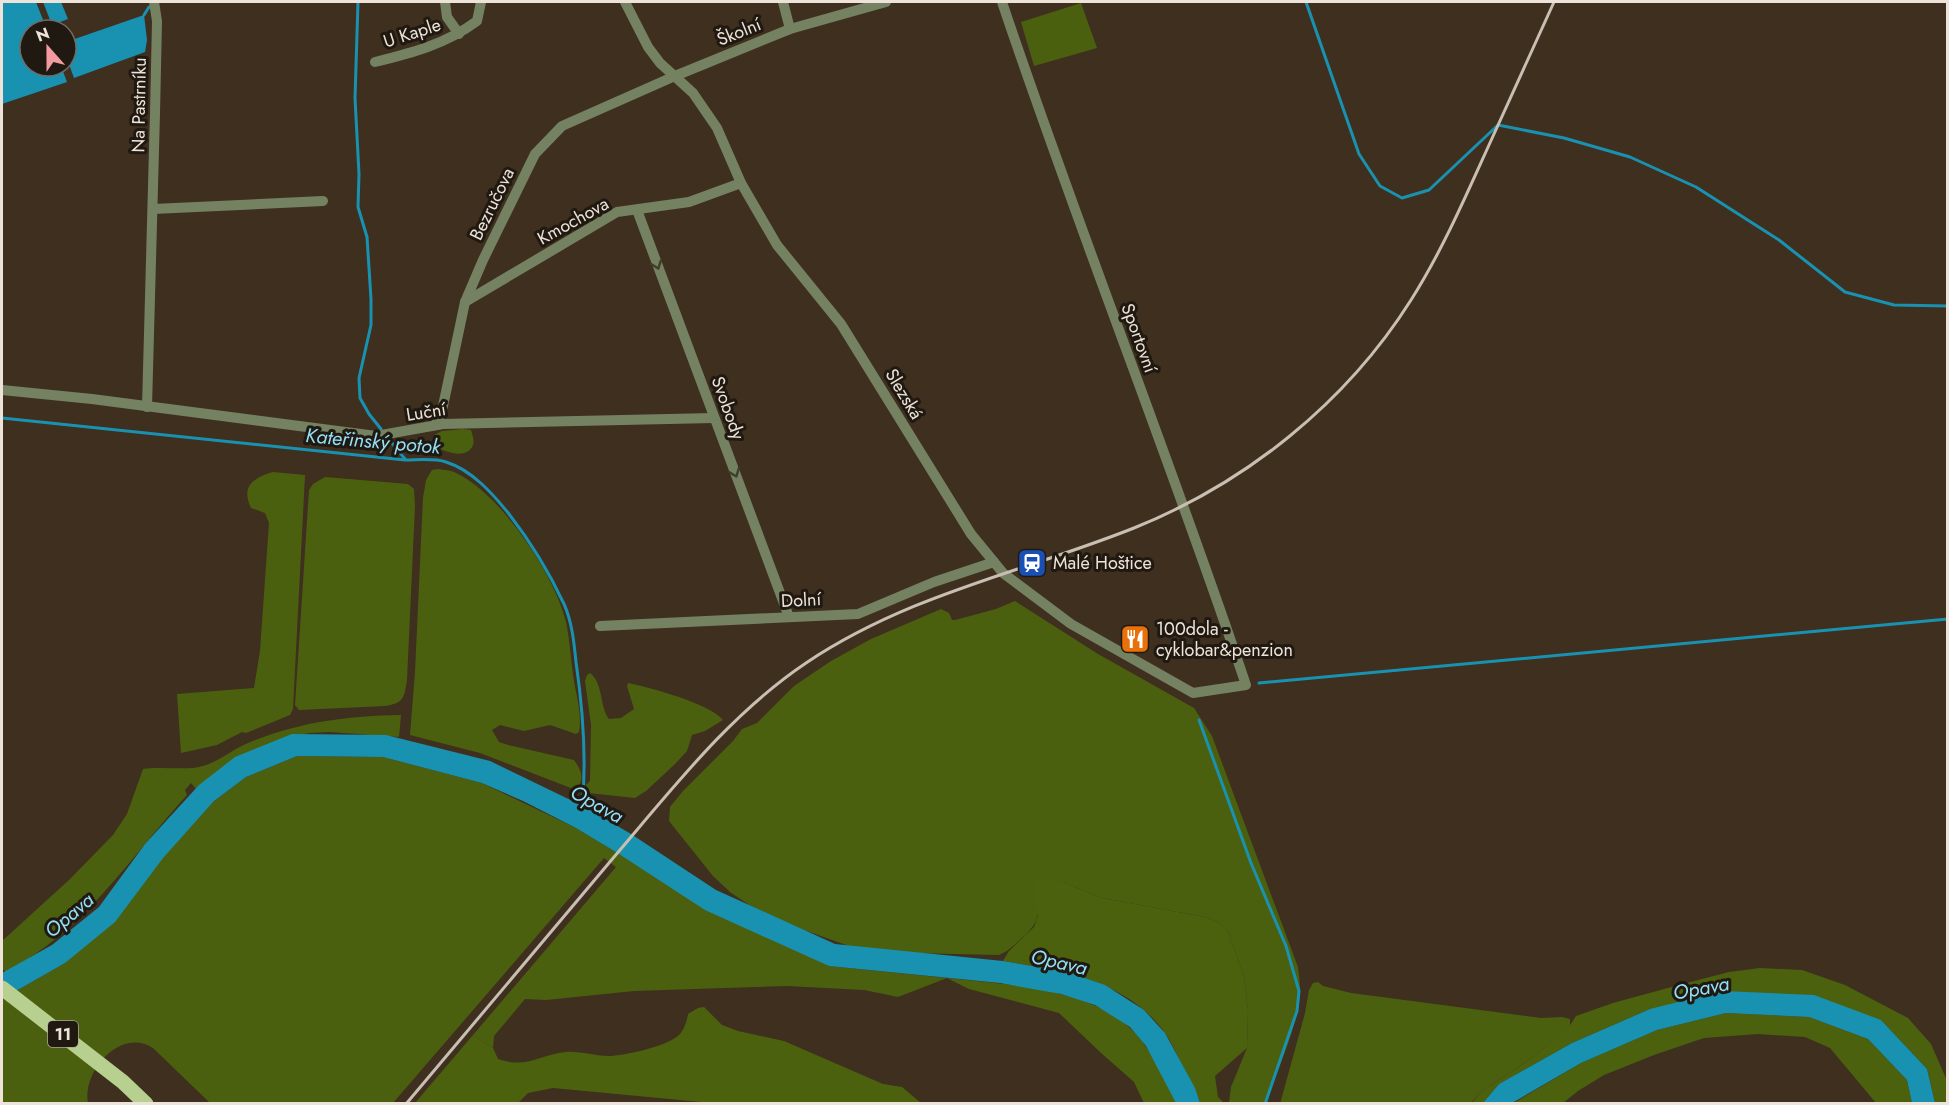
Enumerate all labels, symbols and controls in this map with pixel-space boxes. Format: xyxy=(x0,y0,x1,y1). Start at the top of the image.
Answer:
street label: U Kaple xyxy=(380,11,444,55)
street label: Školní xyxy=(713,11,766,53)
north arrow xyxy=(18,18,78,78)
text: N xyxy=(33,21,53,47)
street label: Na Pastrníku xyxy=(125,57,153,153)
street label: Bezručova xyxy=(463,163,521,245)
street label: Kmochova xyxy=(532,191,614,251)
one-way arrow xyxy=(650,259,663,270)
street label: Sportovní xyxy=(1114,300,1164,378)
street label: Slezská xyxy=(879,364,929,424)
street label: Svobody xyxy=(705,373,751,443)
street label: Luční xyxy=(404,396,449,428)
water label: Kateřinský potok xyxy=(304,421,443,462)
one-way arrow xyxy=(727,467,740,477)
station icon: Malé Hoštice xyxy=(1016,547,1048,579)
place label: Malé Hoštice xyxy=(1053,550,1152,576)
street label: Dolní xyxy=(780,586,823,614)
place label: 100dola - cyklobar&penzion xyxy=(1156,616,1293,663)
restaurant icon: 100dola - cyklobar&penzion xyxy=(1119,623,1151,655)
water label: Opava xyxy=(565,778,629,831)
water label: Opava xyxy=(38,886,100,945)
water label: Opava xyxy=(1028,942,1090,983)
water label: Opava xyxy=(1671,969,1732,1008)
road number: 11 xyxy=(48,1021,78,1047)

